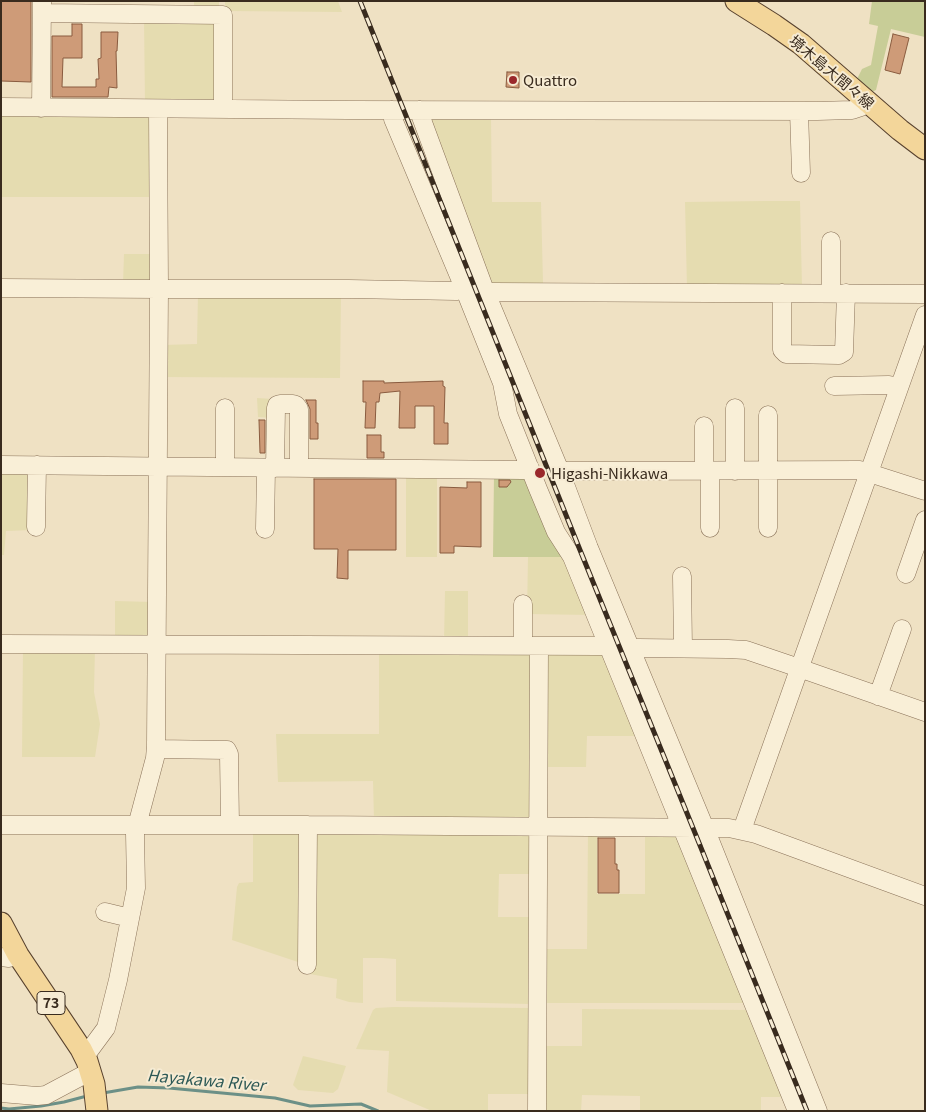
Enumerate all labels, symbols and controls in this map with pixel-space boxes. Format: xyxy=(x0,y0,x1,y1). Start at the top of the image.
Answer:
street label: 境木島大間々線 xyxy=(786,31,878,113)
place label: Quattro xyxy=(523,71,577,89)
marker: Quattro xyxy=(507,74,519,86)
place label: Higashi-Nikkawa xyxy=(551,464,668,482)
marker: Higashi-Nikkawa xyxy=(533,466,547,480)
road number: 73 xyxy=(37,991,65,1014)
water label: Hayakawa River xyxy=(146,1065,266,1095)

